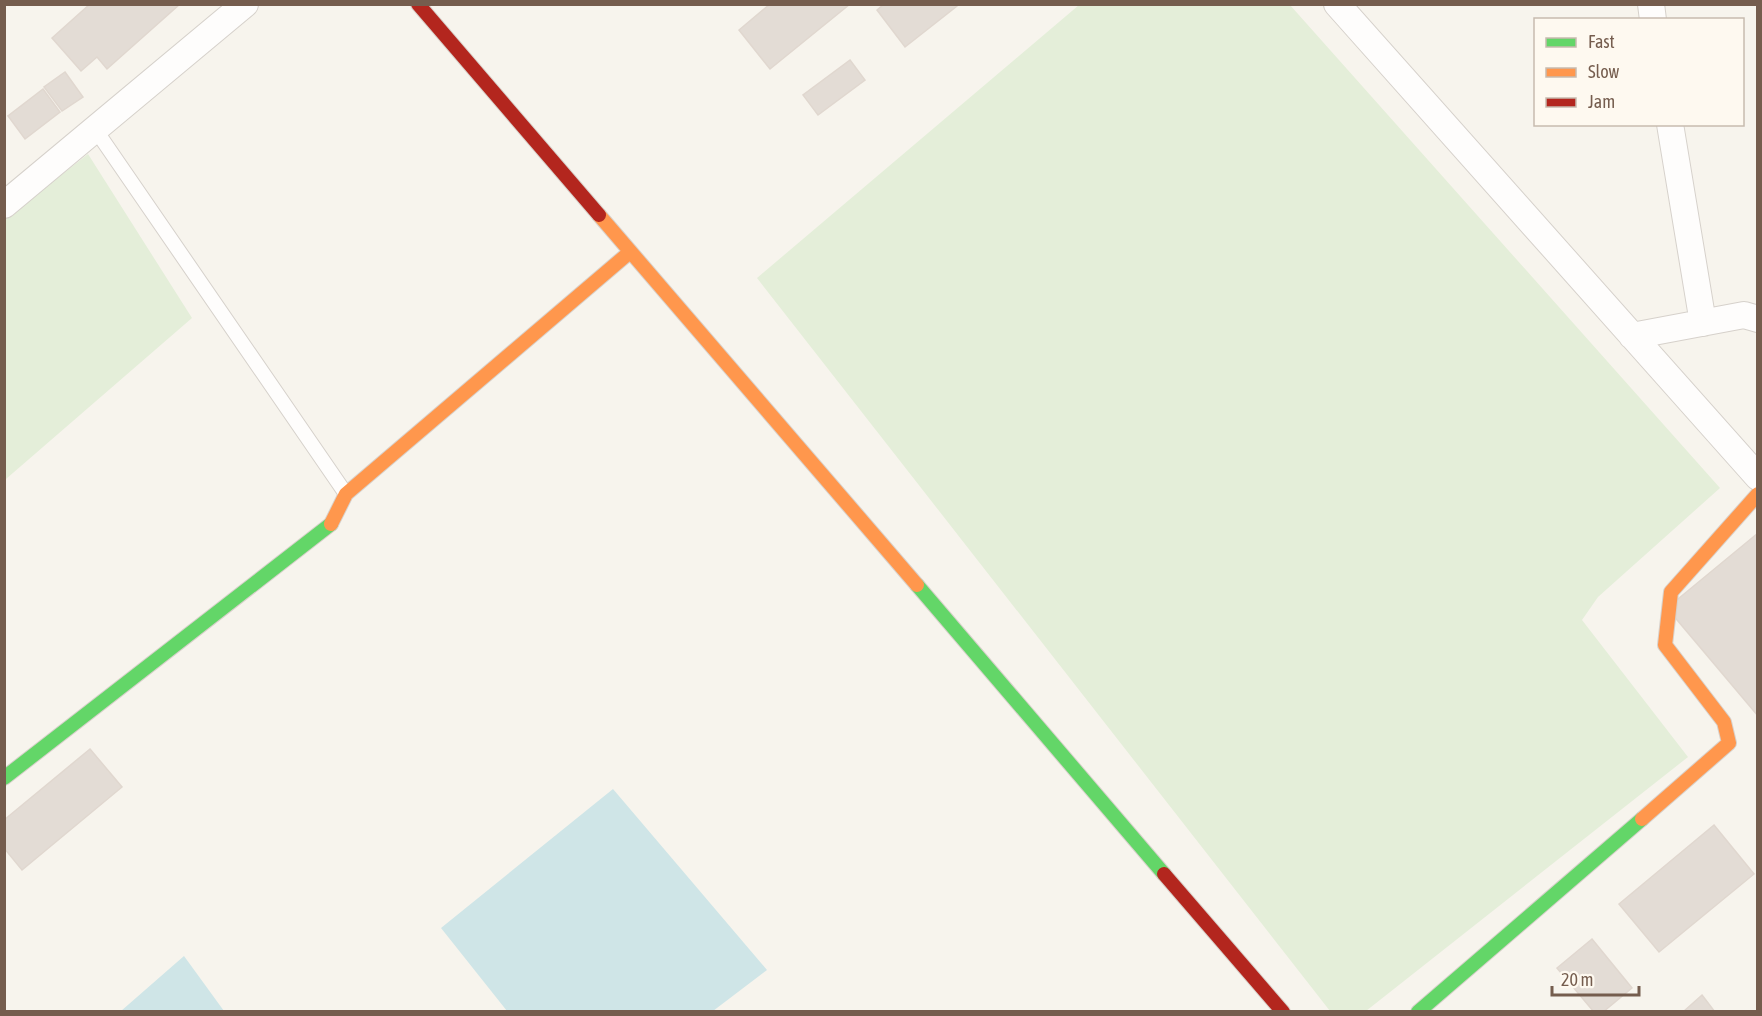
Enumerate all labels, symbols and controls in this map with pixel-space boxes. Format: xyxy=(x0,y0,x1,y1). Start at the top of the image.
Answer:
legend xyxy=(1534,18,1744,126)
text: Fast xyxy=(1588,31,1615,52)
text: Slow xyxy=(1588,61,1619,82)
text: Jam xyxy=(1588,91,1615,112)
scale bar xyxy=(1552,959,1639,997)
text: 20 m xyxy=(1561,969,1593,990)

